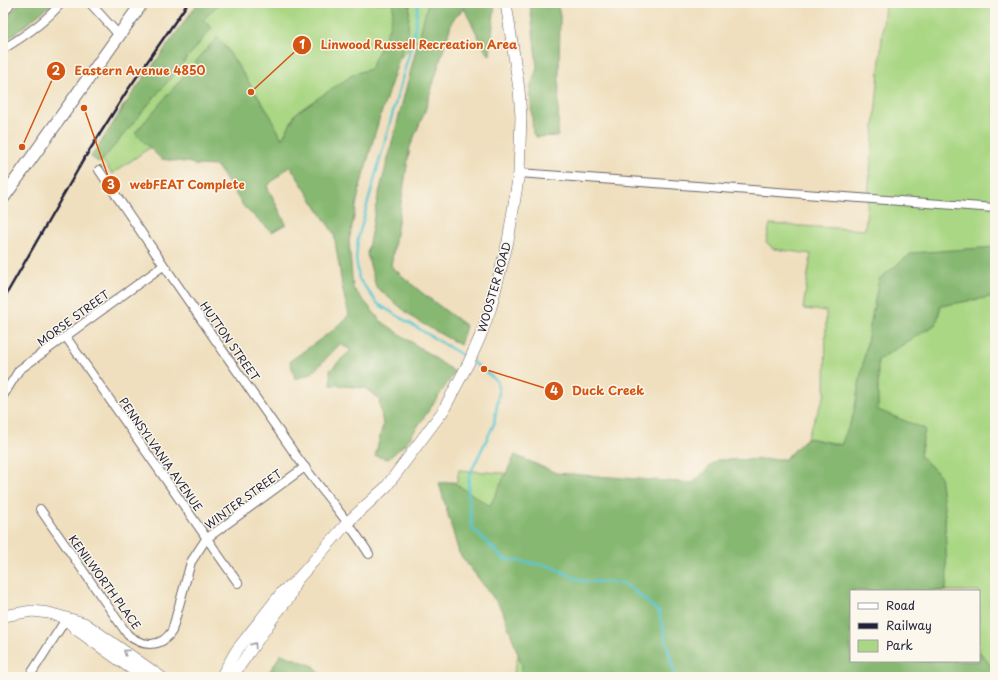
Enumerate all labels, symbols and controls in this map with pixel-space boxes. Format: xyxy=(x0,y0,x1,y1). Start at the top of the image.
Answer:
callout: Linwood Russell Recreation Area xyxy=(292,33,526,57)
text: 1 xyxy=(299,35,305,53)
text: Linwood Russell Recreation Area xyxy=(321,35,518,53)
callout: Eastern Avenue 4850 xyxy=(46,59,213,83)
text: 2 xyxy=(52,61,61,79)
text: Eastern Avenue 4850 xyxy=(75,61,206,79)
callout: webFEAT Complete xyxy=(101,173,252,197)
text: 3 xyxy=(107,175,115,193)
text: webFEAT Complete xyxy=(129,175,245,193)
street label: WOOSTER ROAD xyxy=(473,240,515,334)
street label: MORSE STREET xyxy=(33,286,113,350)
street label: HUTTON STREET xyxy=(196,298,264,385)
callout: Duck Creek xyxy=(544,379,652,403)
text: 4 xyxy=(550,381,558,399)
text: Duck Creek xyxy=(572,381,644,399)
street label: PENNSYLVANIA AVENUE xyxy=(115,394,207,514)
street label: WINTER STREET xyxy=(201,465,286,533)
street label: KENILWORTH PLACE xyxy=(65,531,145,633)
legend xyxy=(850,590,980,662)
text: Road xyxy=(886,596,915,614)
text: Railway xyxy=(886,616,932,634)
text: Park xyxy=(886,636,913,654)
one-way arrow xyxy=(249,642,256,649)
one-way arrow xyxy=(123,649,130,657)

